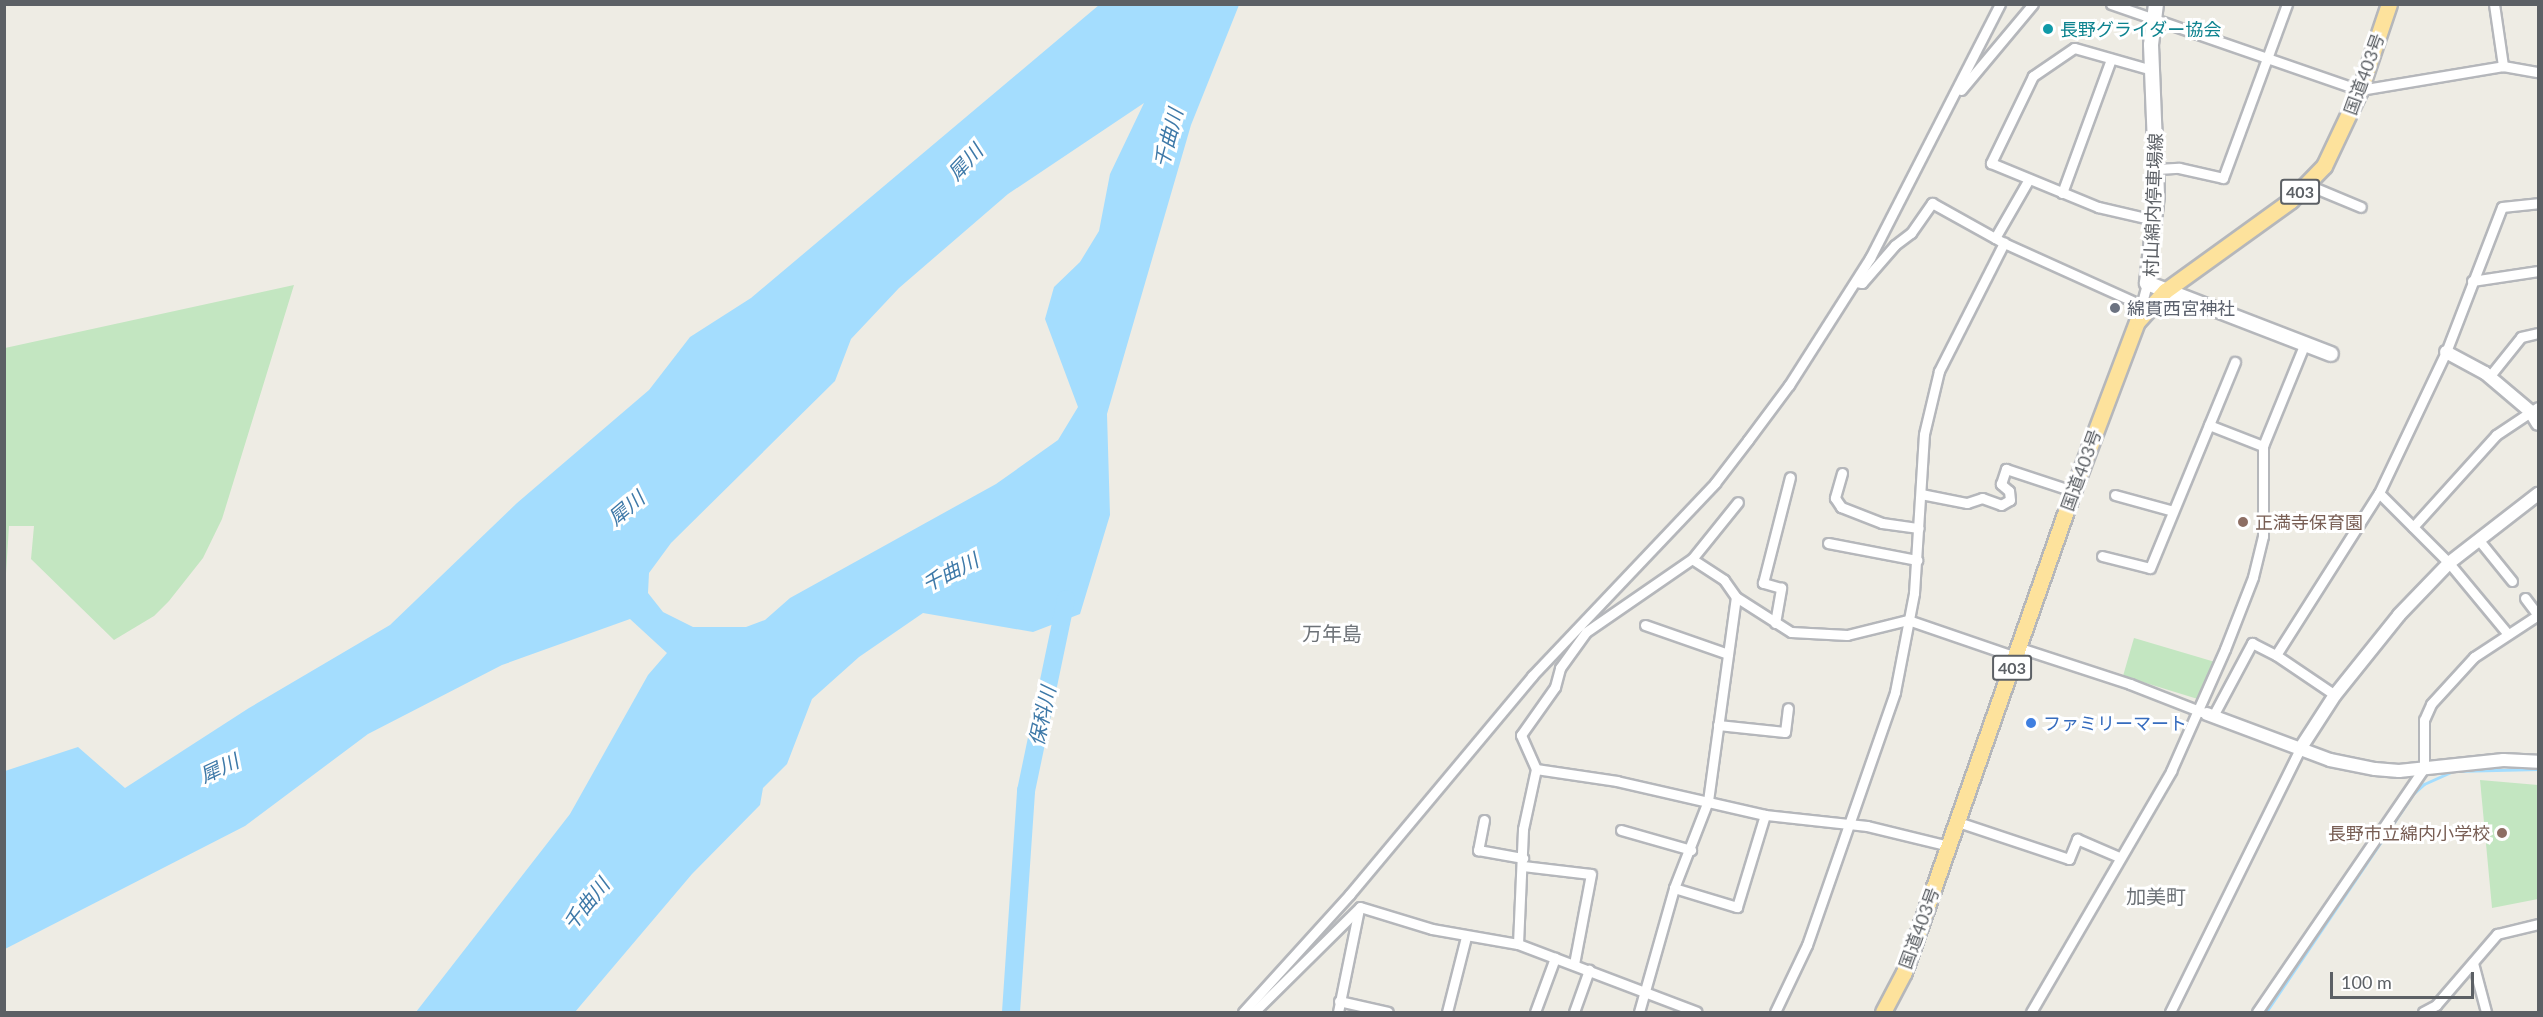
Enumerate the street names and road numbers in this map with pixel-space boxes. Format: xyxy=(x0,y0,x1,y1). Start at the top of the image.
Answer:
street label: 国道403号 xyxy=(2339,30,2389,118)
street label: 村山綿内停車場線 xyxy=(2140,133,2166,277)
road number: 403 xyxy=(2279,179,2321,205)
street label: 国道403号 xyxy=(2056,426,2106,514)
road number: 403 xyxy=(1991,655,2033,681)
street label: 国道403号 xyxy=(1894,884,1944,972)

